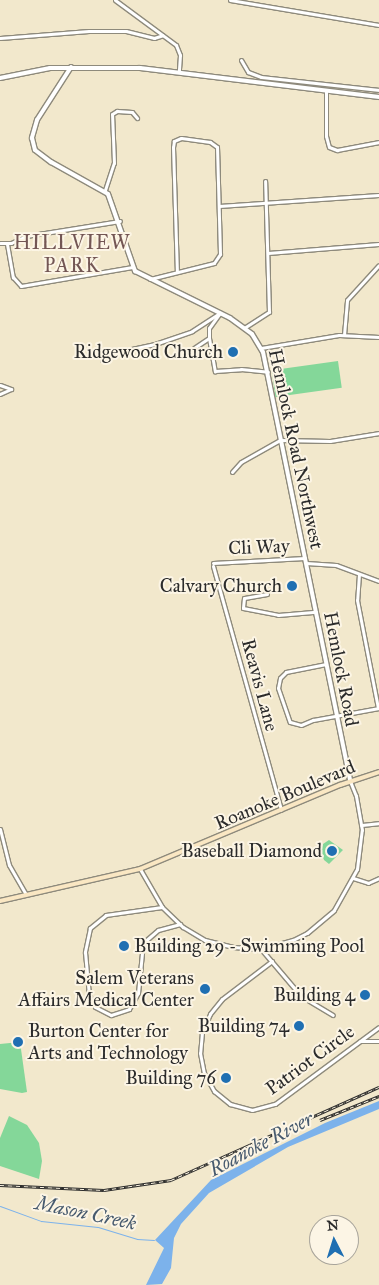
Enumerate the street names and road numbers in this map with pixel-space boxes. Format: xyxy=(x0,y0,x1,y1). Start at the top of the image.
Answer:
street label: Hemlock Road Northwest xyxy=(264,347,328,551)
street label: Cli Way xyxy=(228,535,290,559)
street label: Hemlock Road xyxy=(319,610,363,728)
street label: Reavis Lane xyxy=(237,636,283,734)
street label: Roanoke Boulevard xyxy=(211,755,359,835)
street label: Patriot Circle xyxy=(261,1020,359,1100)

